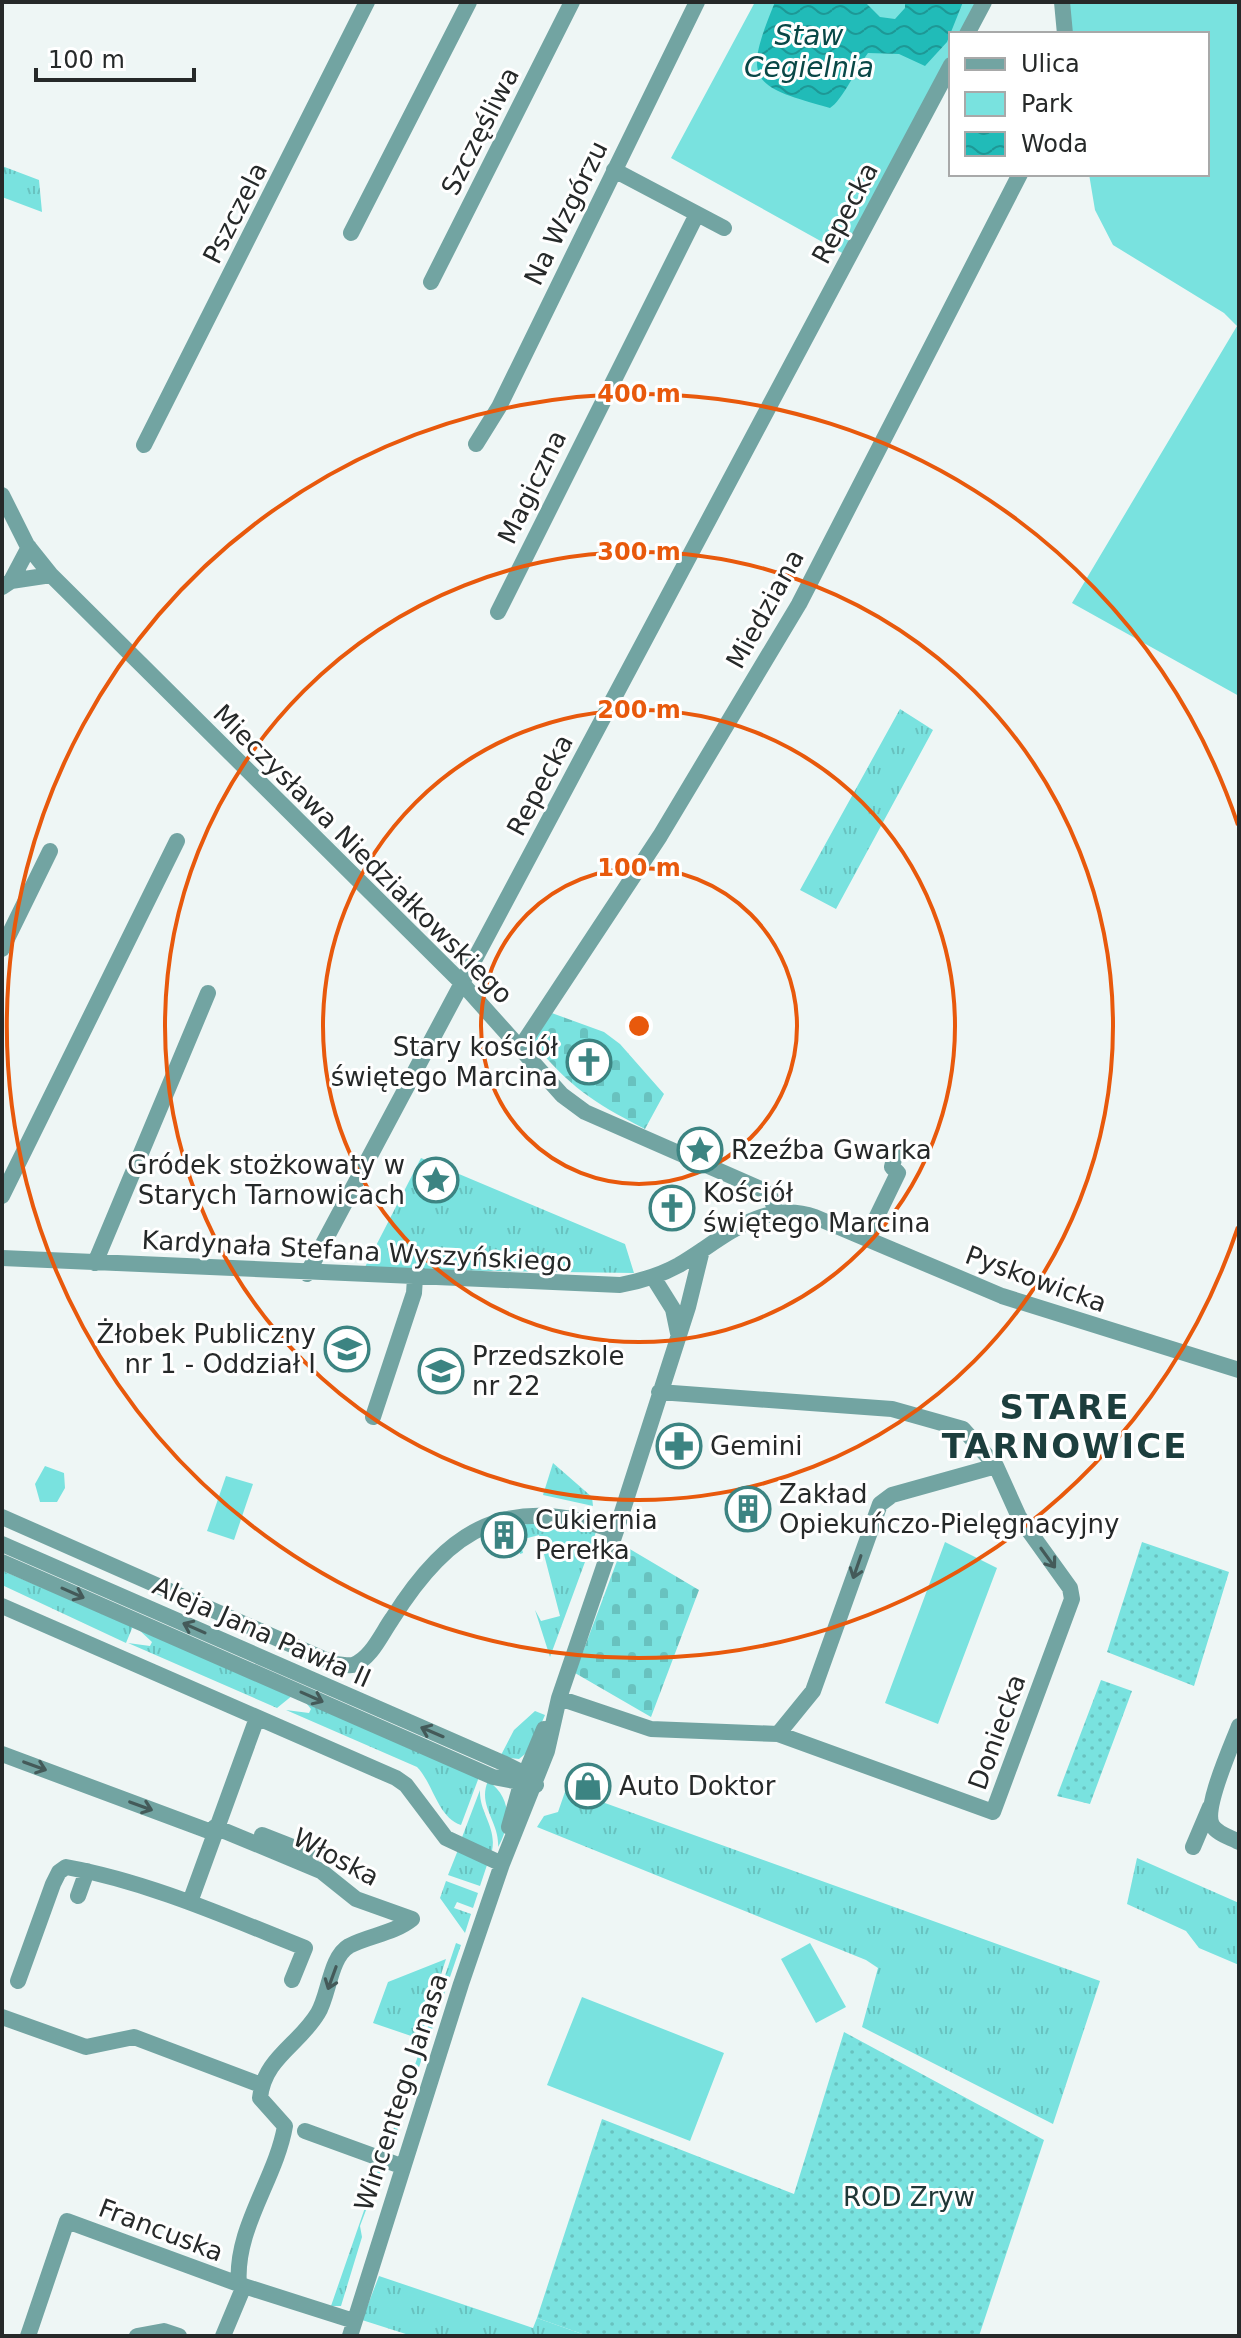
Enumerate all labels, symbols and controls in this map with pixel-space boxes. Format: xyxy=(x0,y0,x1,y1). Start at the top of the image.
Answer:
water label: Staw Cegielnia xyxy=(744,19,874,84)
scale bar xyxy=(36,32,194,82)
legend xyxy=(949,32,1209,176)
text: 100 m xyxy=(48,46,125,74)
text: Ulica xyxy=(1021,50,1080,78)
street label: Szczęśliwa xyxy=(435,62,525,200)
text: Park xyxy=(1021,90,1073,118)
text: Woda xyxy=(1021,130,1088,158)
street label: Na Wzgórzu xyxy=(518,136,614,290)
street label: Pszczela xyxy=(197,157,273,269)
street label: Repecka xyxy=(806,157,884,269)
text: 400 m xyxy=(597,380,681,408)
street label: Magiczna xyxy=(492,425,572,549)
text: 300 m xyxy=(597,538,681,566)
street label: Miedziana xyxy=(720,544,810,674)
text: 200 m xyxy=(597,696,681,724)
street label: Mieczysława Niedziałkowskiego xyxy=(207,698,519,1010)
street label: Repecka xyxy=(501,729,579,841)
text: 100 m xyxy=(597,854,681,882)
centre of rings xyxy=(625,1012,653,1040)
place label: Stary kościół świętego Marcina xyxy=(331,1032,559,1092)
church icon: Stary kościół świętego Marcina xyxy=(565,1038,613,1086)
place icon: Rzeźba Gwarka xyxy=(676,1126,724,1174)
place label: Rzeźba Gwarka xyxy=(731,1135,932,1165)
place label: Gródek stożkowaty w Starych Tarnowicach xyxy=(127,1150,405,1210)
place icon: Gródek stożkowaty w Starych Tarnowicach xyxy=(412,1156,460,1204)
place label: Kościół świętego Marcina xyxy=(703,1178,930,1238)
church icon: Kościół świętego Marcina xyxy=(648,1184,696,1232)
street label: Kardynała Stefana Wyszyńskiego xyxy=(141,1225,573,1277)
street label: Pyskowicka xyxy=(961,1240,1111,1318)
place label: Żłobek Publiczny nr 1 - Oddział I xyxy=(97,1318,316,1379)
school or university icon: Żłobek Publiczny nr 1 - Oddział I xyxy=(323,1325,371,1373)
place label: Przedszkole nr 22 xyxy=(472,1341,625,1401)
school or university icon: Przedszkole nr 22 xyxy=(417,1347,465,1395)
district label: STARE TARNOWICE xyxy=(942,1387,1188,1466)
pharmacy icon: Gemini xyxy=(655,1422,703,1470)
place label: Gemini xyxy=(710,1431,802,1461)
place label: Zakład Opiekuńczo-Pielęgnacyjny xyxy=(779,1479,1119,1539)
building icon: Zakład Opiekuńczo-Pielęgnacyjny xyxy=(724,1485,772,1533)
place label: Cukiernia Perełka xyxy=(535,1505,658,1565)
building icon: Cukiernia Perełka xyxy=(480,1511,528,1559)
one-way arrow xyxy=(1040,1546,1056,1568)
one-way arrow xyxy=(848,1555,863,1580)
street label: Aleja Jana Pawła II xyxy=(148,1570,376,1694)
one-way arrow xyxy=(61,1586,85,1601)
one-way arrow xyxy=(182,1620,206,1635)
street label: Doniecka xyxy=(962,1670,1032,1794)
one-way arrow xyxy=(300,1690,324,1705)
one-way arrow xyxy=(420,1724,445,1739)
one-way arrow xyxy=(22,1760,47,1774)
shop icon: Auto Doktor xyxy=(564,1762,612,1810)
place label: Auto Doktor xyxy=(619,1771,776,1801)
one-way arrow xyxy=(128,1799,153,1814)
street label: Włoska xyxy=(288,1822,384,1892)
one-way arrow xyxy=(324,1965,338,1990)
street label: Wincentego Janasa xyxy=(348,1969,454,2215)
park label: ROD Zryw xyxy=(843,2182,975,2212)
street label: Francuska xyxy=(94,2193,228,2267)

